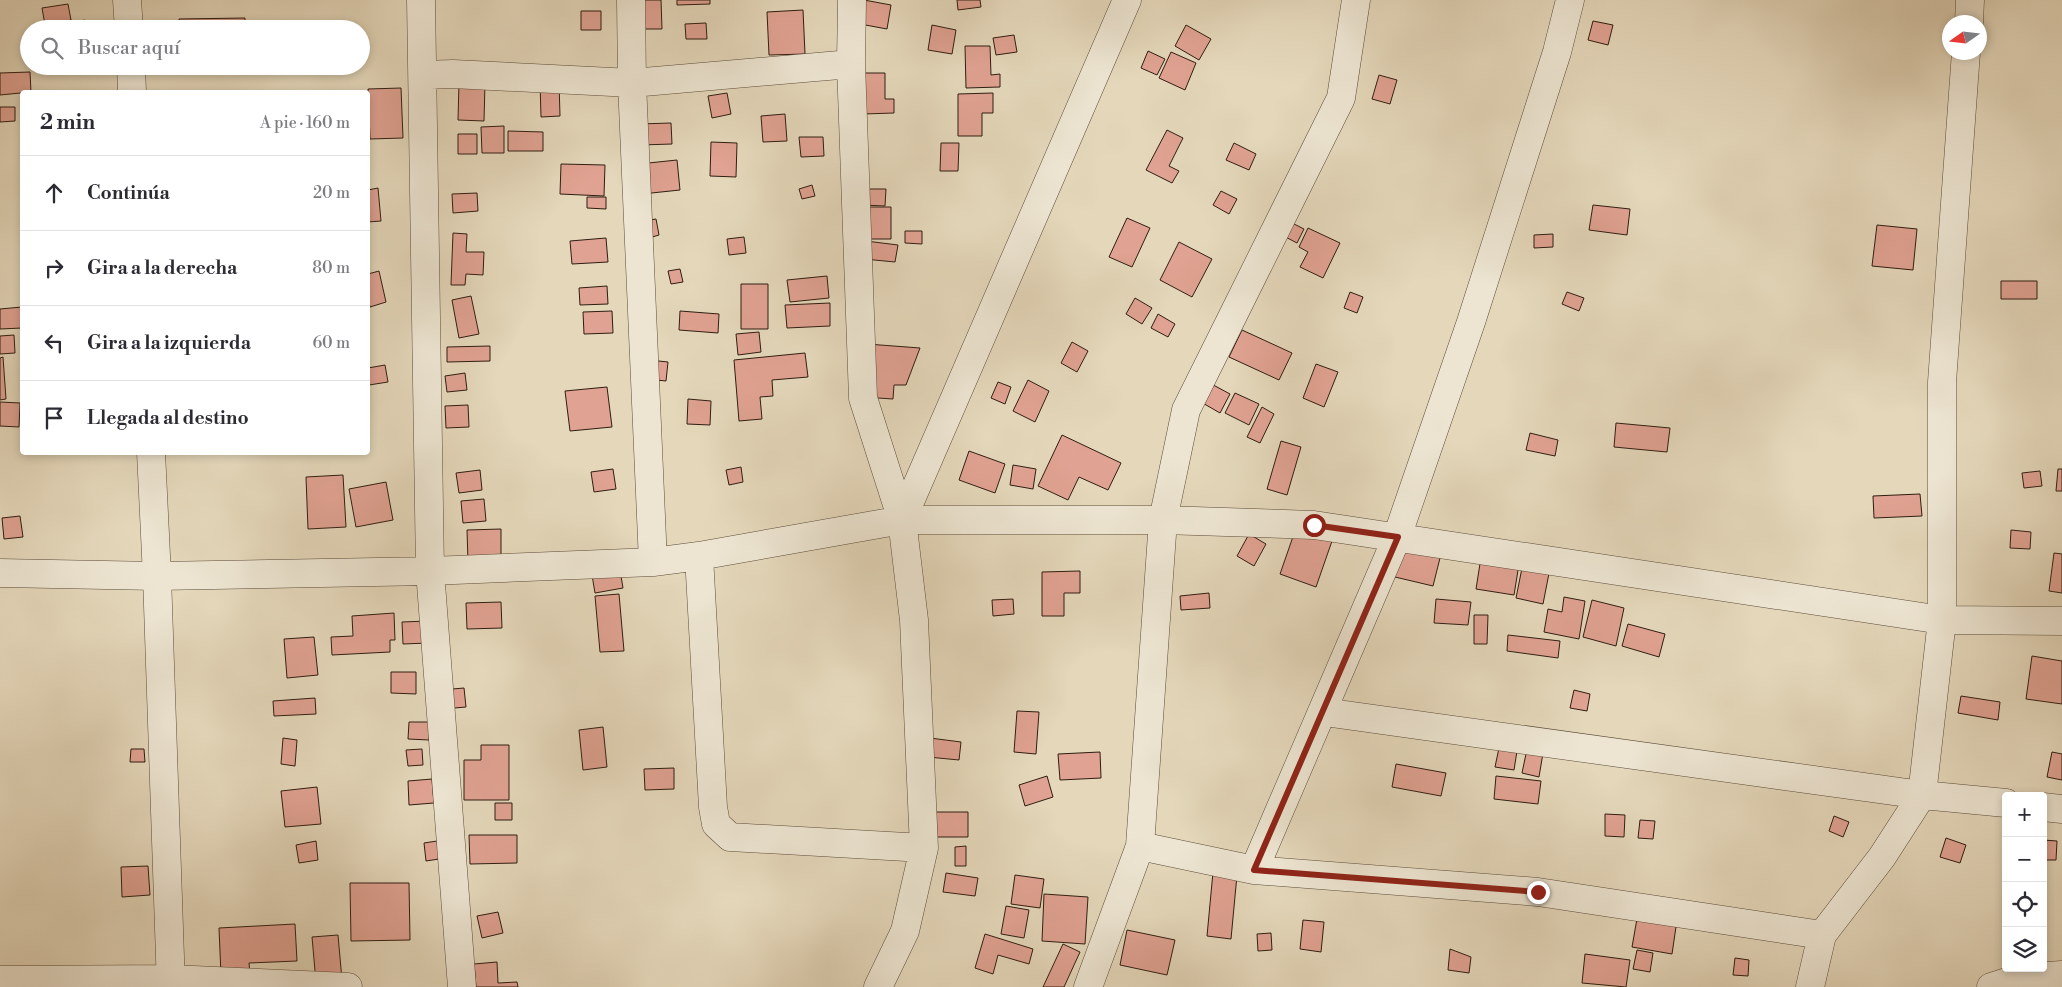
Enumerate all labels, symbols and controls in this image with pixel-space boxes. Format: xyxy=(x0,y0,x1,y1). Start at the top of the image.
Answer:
north arrow xyxy=(1942,15,1987,60)
search box xyxy=(20,20,370,75)
icon: search xyxy=(38,34,66,62)
text: Buscar aquí xyxy=(78,36,180,60)
text: 2 min xyxy=(40,110,95,136)
text: A pie · 160 m xyxy=(260,113,350,133)
icon: ahead xyxy=(40,179,68,207)
text: Continúa xyxy=(87,181,170,205)
text: 20 m xyxy=(313,183,350,203)
icon: right xyxy=(40,254,68,282)
text: Gira a la derecha xyxy=(87,256,237,280)
text: 80 m xyxy=(312,258,350,278)
icon: left xyxy=(40,329,68,357)
text: Gira a la izquierda xyxy=(87,331,251,355)
text: 60 m xyxy=(312,333,350,353)
icon: arrive xyxy=(40,404,68,432)
text: Llegada al destino xyxy=(87,406,249,430)
route start xyxy=(1303,514,1326,537)
map controls xyxy=(2002,792,2047,972)
button: + xyxy=(2002,792,2047,837)
button: − xyxy=(2002,837,2047,882)
route end xyxy=(1527,881,1550,904)
button: locate xyxy=(2002,882,2047,927)
button: layers xyxy=(2002,927,2047,972)

